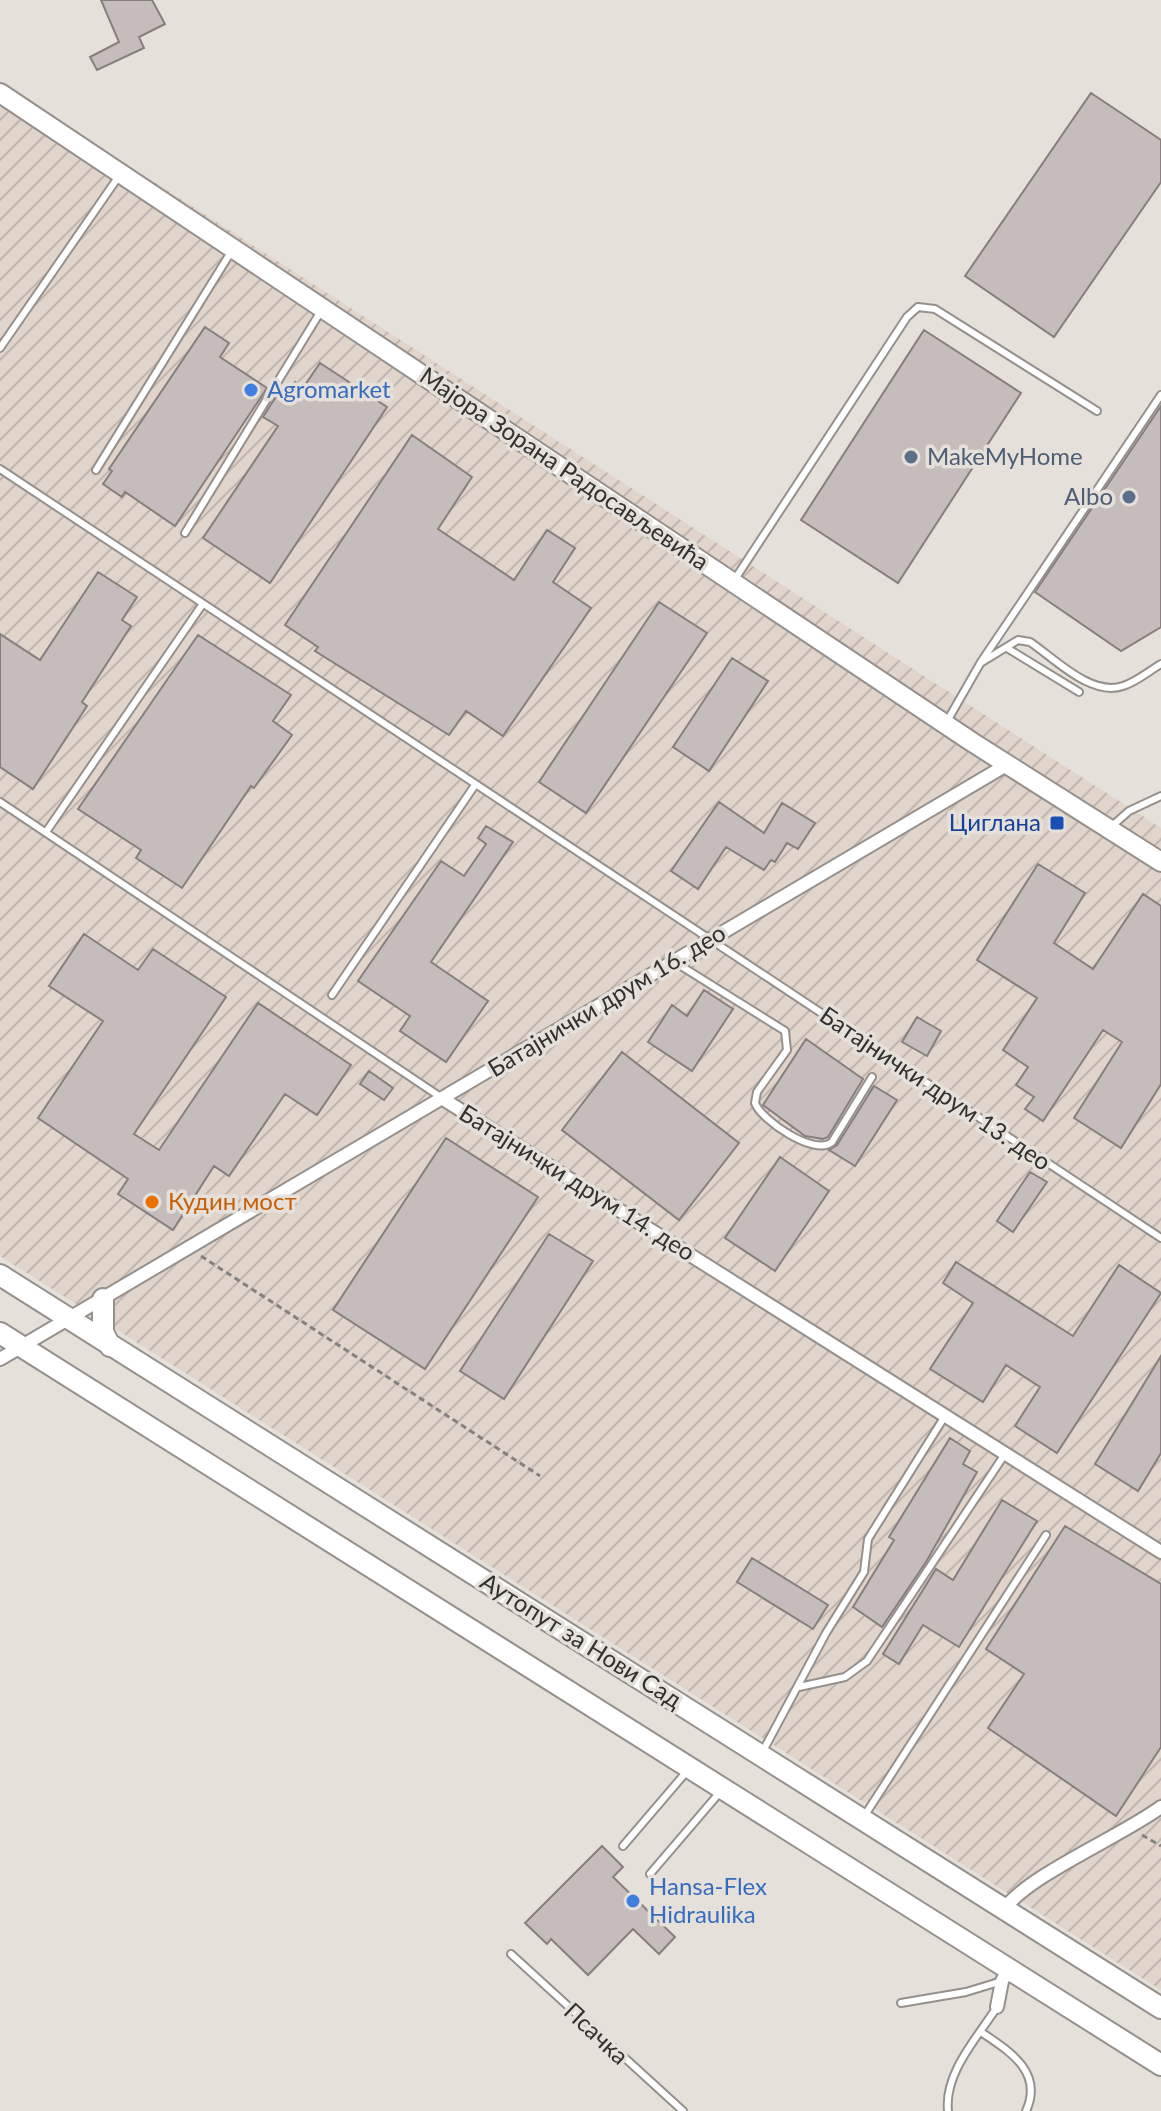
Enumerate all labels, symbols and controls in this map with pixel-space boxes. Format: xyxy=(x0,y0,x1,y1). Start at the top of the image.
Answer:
street label: Мајора Зорана Радосављевића xyxy=(415,360,715,575)
place label: Agromarket xyxy=(267,374,391,403)
marker: Agromarket xyxy=(242,381,260,399)
place label: MakeMyHome xyxy=(927,441,1083,470)
marker: MakeMyHome xyxy=(902,448,920,466)
place label: Albo xyxy=(1064,481,1113,510)
marker: Albo xyxy=(1120,488,1138,506)
place label: Циглана xyxy=(949,807,1041,836)
marker: Циглана xyxy=(1048,814,1066,832)
street label: Батајнички друм 16. део xyxy=(482,917,730,1082)
street label: Батајнички друм 13. део xyxy=(815,1000,1057,1176)
street label: Батајнички друм 14. део xyxy=(455,1097,701,1266)
place label: Кудин мост xyxy=(168,1186,297,1215)
marker: Кудин мост xyxy=(143,1193,161,1211)
street label: Аутопут за Нови Сад xyxy=(476,1566,688,1714)
place label: Hansa-Flex Hidraulika xyxy=(649,1871,767,1928)
marker: Hansa-Flex Hidraulika xyxy=(624,1892,642,1910)
street label: Псачка xyxy=(559,1996,635,2070)

